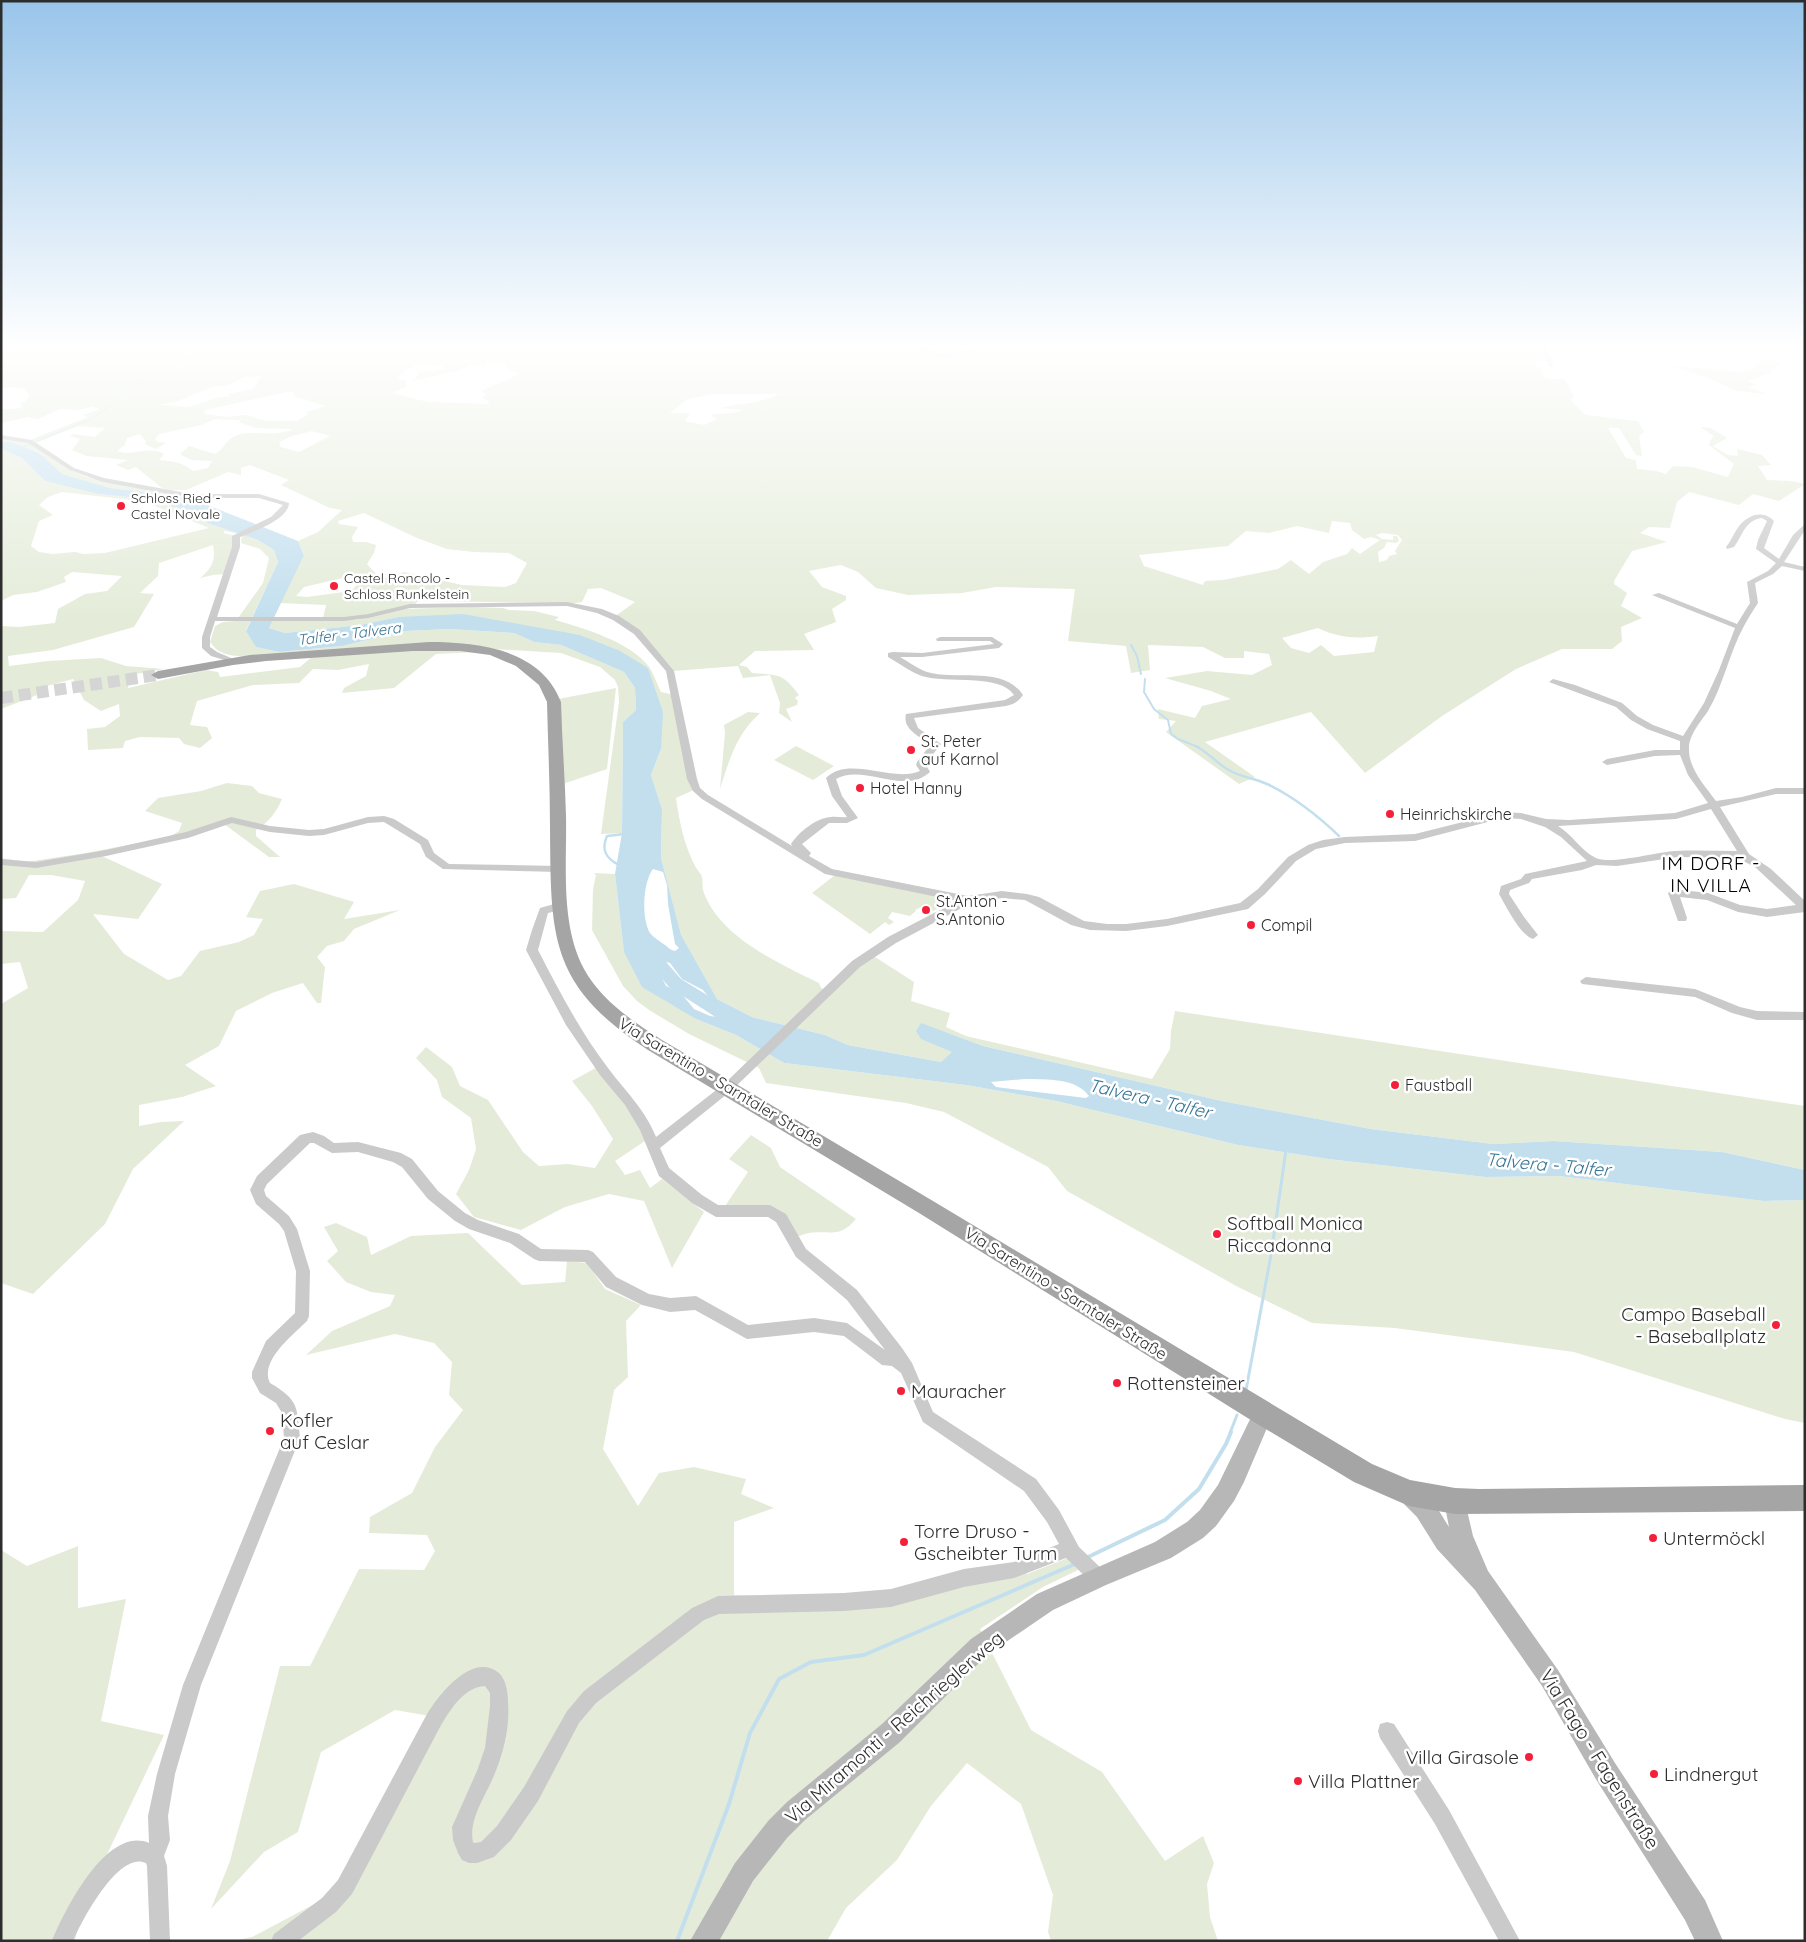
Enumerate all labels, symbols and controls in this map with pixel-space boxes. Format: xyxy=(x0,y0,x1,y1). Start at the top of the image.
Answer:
place label: Schloss Ried - Castel Novale xyxy=(131,489,221,523)
marker: Schloss Ried - Castel Novale xyxy=(115,500,127,512)
place label: Castel Roncolo - Schloss Runkelstein xyxy=(344,569,469,603)
marker: Castel Roncolo - Schloss Runkelstein xyxy=(328,580,340,592)
water label: Talfer - Talvera xyxy=(296,618,403,649)
place label: St. Peter auf Karnol xyxy=(921,731,999,769)
marker: St. Peter auf Karnol xyxy=(905,744,917,756)
place label: Hotel Hanny xyxy=(870,778,962,798)
marker: Hotel Hanny xyxy=(854,782,866,794)
place label: Heinrichskirche xyxy=(1400,804,1512,824)
marker: Heinrichskirche xyxy=(1384,808,1396,820)
district label: IM DORF - IN VILLA xyxy=(1662,851,1760,897)
place label: St.Anton - S.Antonio xyxy=(936,891,1008,929)
marker: St.Anton - S.Antonio xyxy=(920,904,932,916)
place label: Compil xyxy=(1261,915,1313,935)
marker: Compil xyxy=(1245,919,1257,931)
street label: Via Sarentino - Sarntaler Straße xyxy=(615,1013,827,1151)
water label: Talvera - Talfer xyxy=(1087,1073,1215,1124)
place label: Faustball xyxy=(1405,1075,1472,1095)
marker: Faustball xyxy=(1389,1079,1401,1091)
water label: Talvera - Talfer xyxy=(1485,1148,1613,1182)
place label: Softball Monica Riccadonna xyxy=(1227,1211,1363,1257)
street label: Via Sarentino - Sarntaler Straße xyxy=(961,1222,1171,1364)
marker: Softball Monica Riccadonna xyxy=(1211,1228,1223,1240)
place label: Campo Baseball - Baseballplatz xyxy=(1621,1302,1766,1348)
marker: Campo Baseball - Baseballplatz xyxy=(1770,1319,1782,1331)
place label: Rottensteiner xyxy=(1127,1371,1245,1395)
marker: Rottensteiner xyxy=(1111,1377,1123,1389)
place label: Mauracher xyxy=(911,1379,1007,1403)
marker: Mauracher xyxy=(895,1385,907,1397)
place label: Kofler auf Ceslar xyxy=(280,1408,370,1454)
marker: Kofler auf Ceslar xyxy=(264,1425,276,1437)
place label: Torre Druso - Gscheibter Turm xyxy=(914,1519,1057,1565)
place label: Untermöckl xyxy=(1663,1526,1765,1550)
marker: Untermöckl xyxy=(1647,1532,1659,1544)
marker: Torre Druso - Gscheibter Turm xyxy=(898,1536,910,1548)
street label: Via Miramonti - Reichrieglerweg xyxy=(780,1626,1008,1828)
street label: Via Fago - Fagenstraße xyxy=(1535,1665,1665,1853)
place label: Villa Girasole xyxy=(1406,1745,1519,1769)
marker: Villa Girasole xyxy=(1523,1751,1535,1763)
place label: Lindnergut xyxy=(1664,1762,1758,1786)
marker: Lindnergut xyxy=(1648,1768,1660,1780)
place label: Villa Plattner xyxy=(1308,1769,1420,1793)
marker: Villa Plattner xyxy=(1292,1775,1304,1787)

